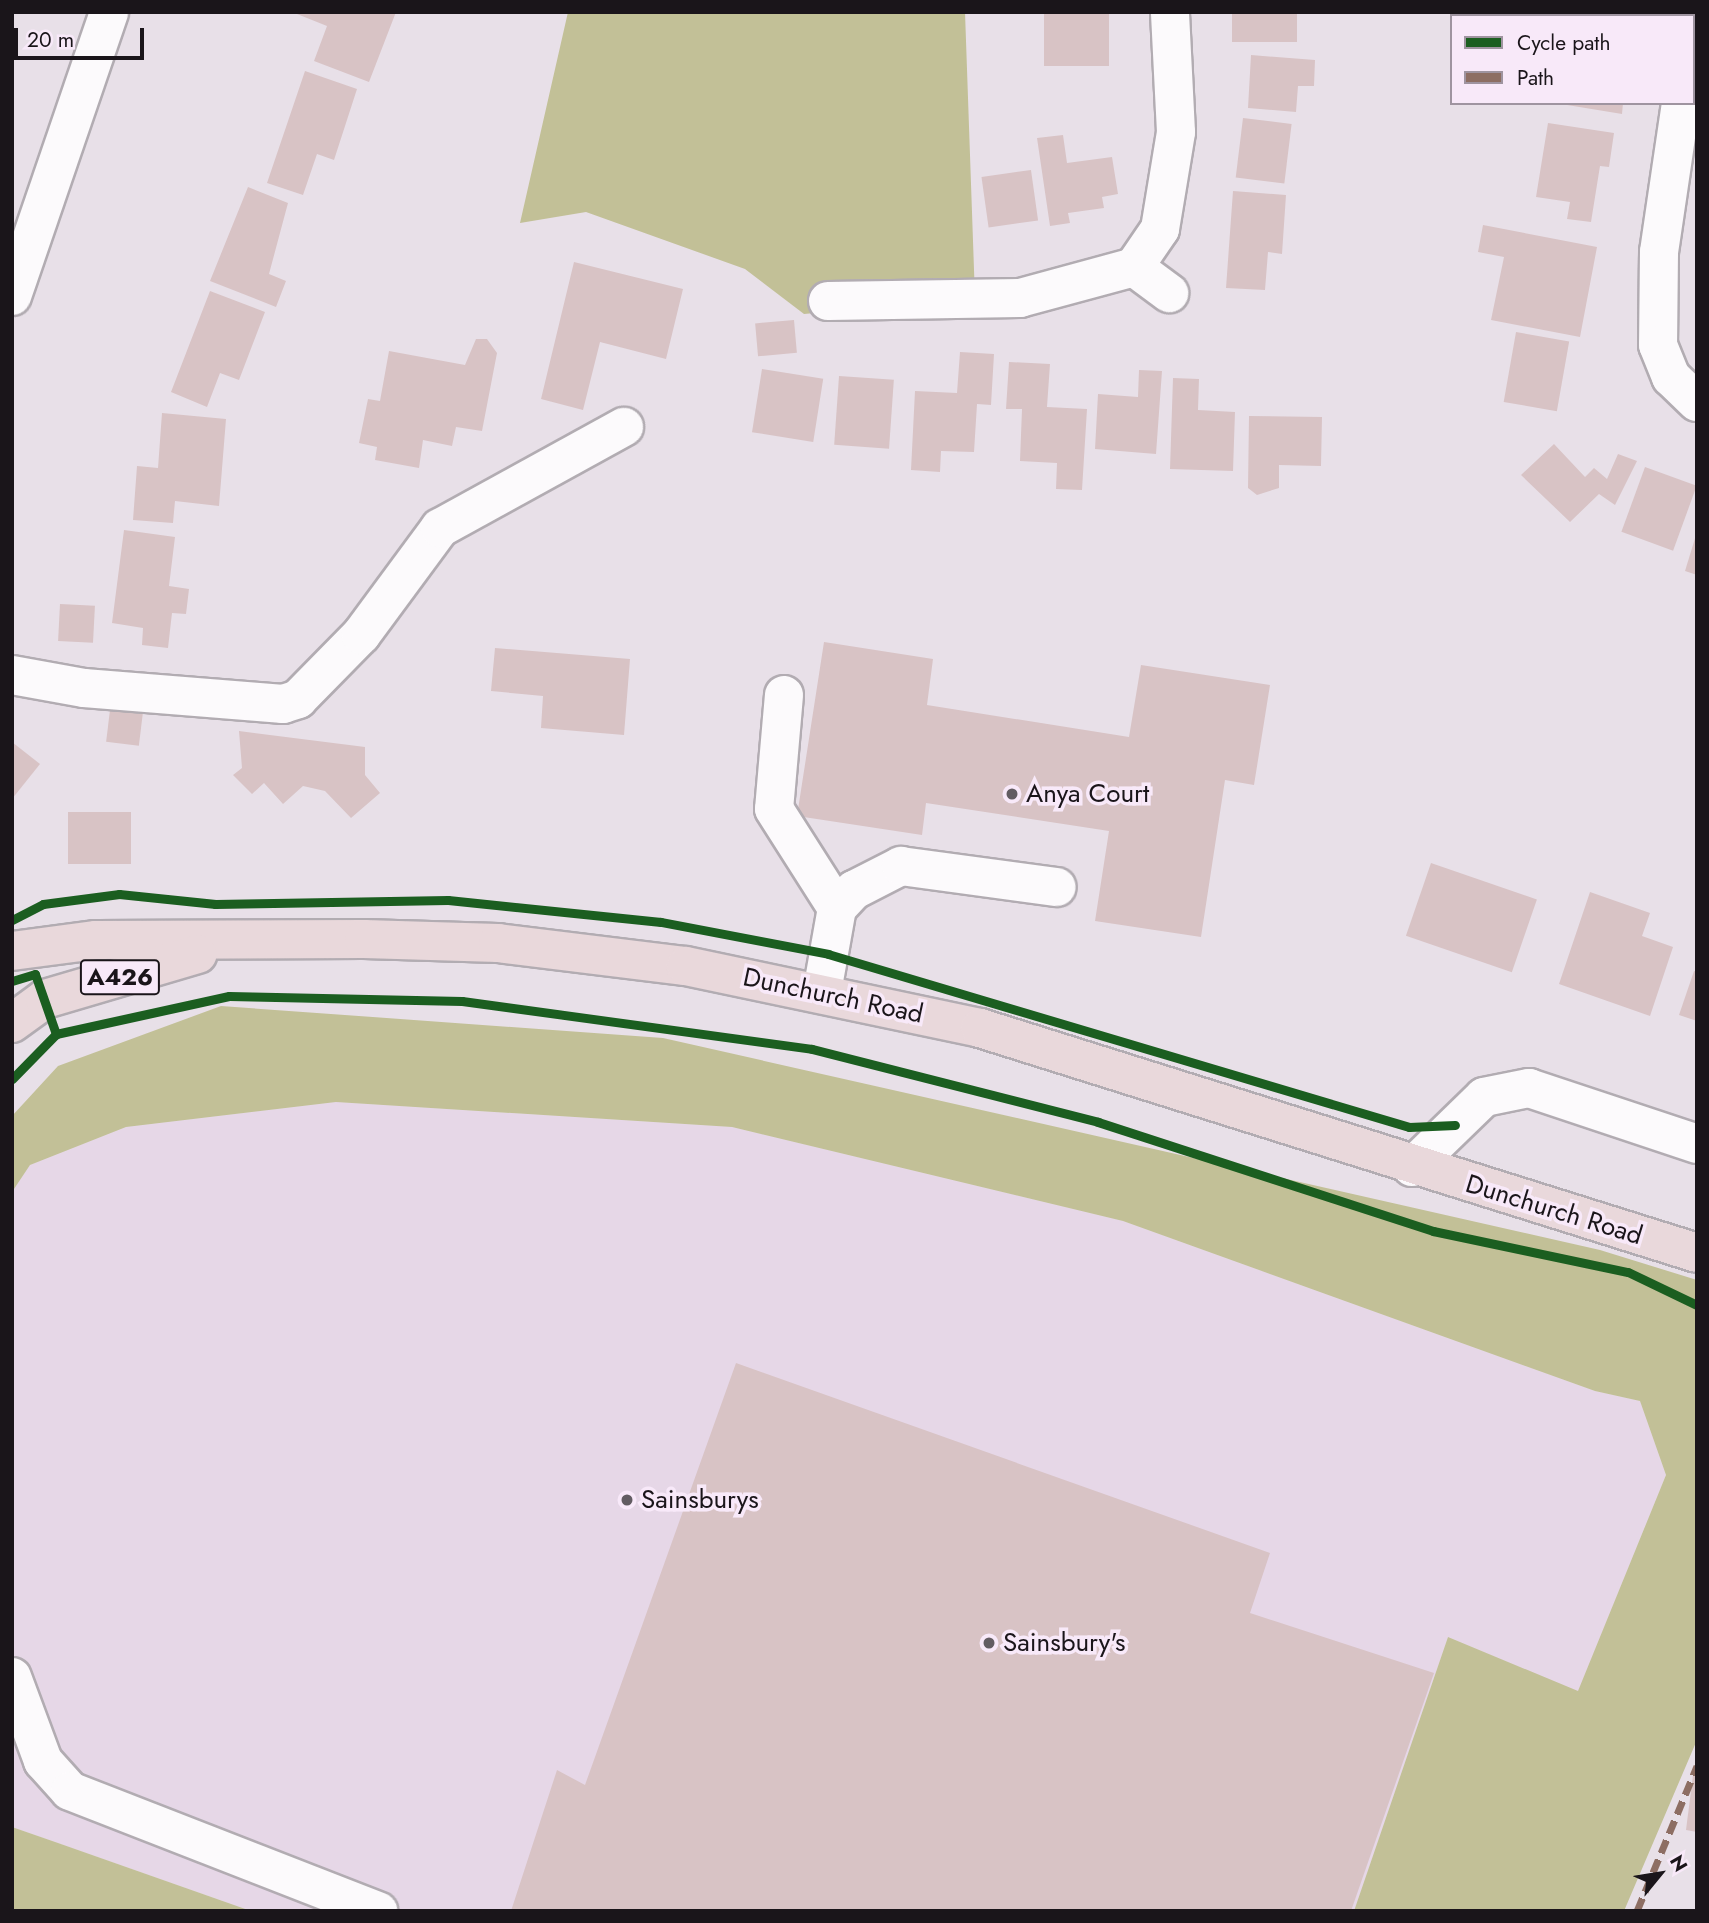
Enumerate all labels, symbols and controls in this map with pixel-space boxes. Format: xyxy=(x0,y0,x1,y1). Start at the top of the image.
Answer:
scale bar xyxy=(18,14,147,58)
legend xyxy=(1450,14,1695,105)
text: 20 m xyxy=(27,25,74,55)
text: Cycle path xyxy=(1517,28,1610,58)
text: Path xyxy=(1517,63,1554,93)
place label: Anya Court xyxy=(1026,778,1149,810)
marker: Anya Court xyxy=(1004,786,1020,802)
road number: A426 xyxy=(80,957,160,998)
street label: Dunchurch Road xyxy=(740,962,926,1030)
street label: Dunchurch Road xyxy=(1462,1168,1646,1252)
place label: Sainsburys xyxy=(641,1484,759,1516)
marker: Sainsburys xyxy=(619,1492,635,1508)
place label: Sainsbury's xyxy=(1003,1627,1126,1659)
marker: Sainsbury's xyxy=(981,1635,997,1651)
north arrow xyxy=(1625,1839,1695,1909)
text: N xyxy=(1663,1850,1694,1877)

